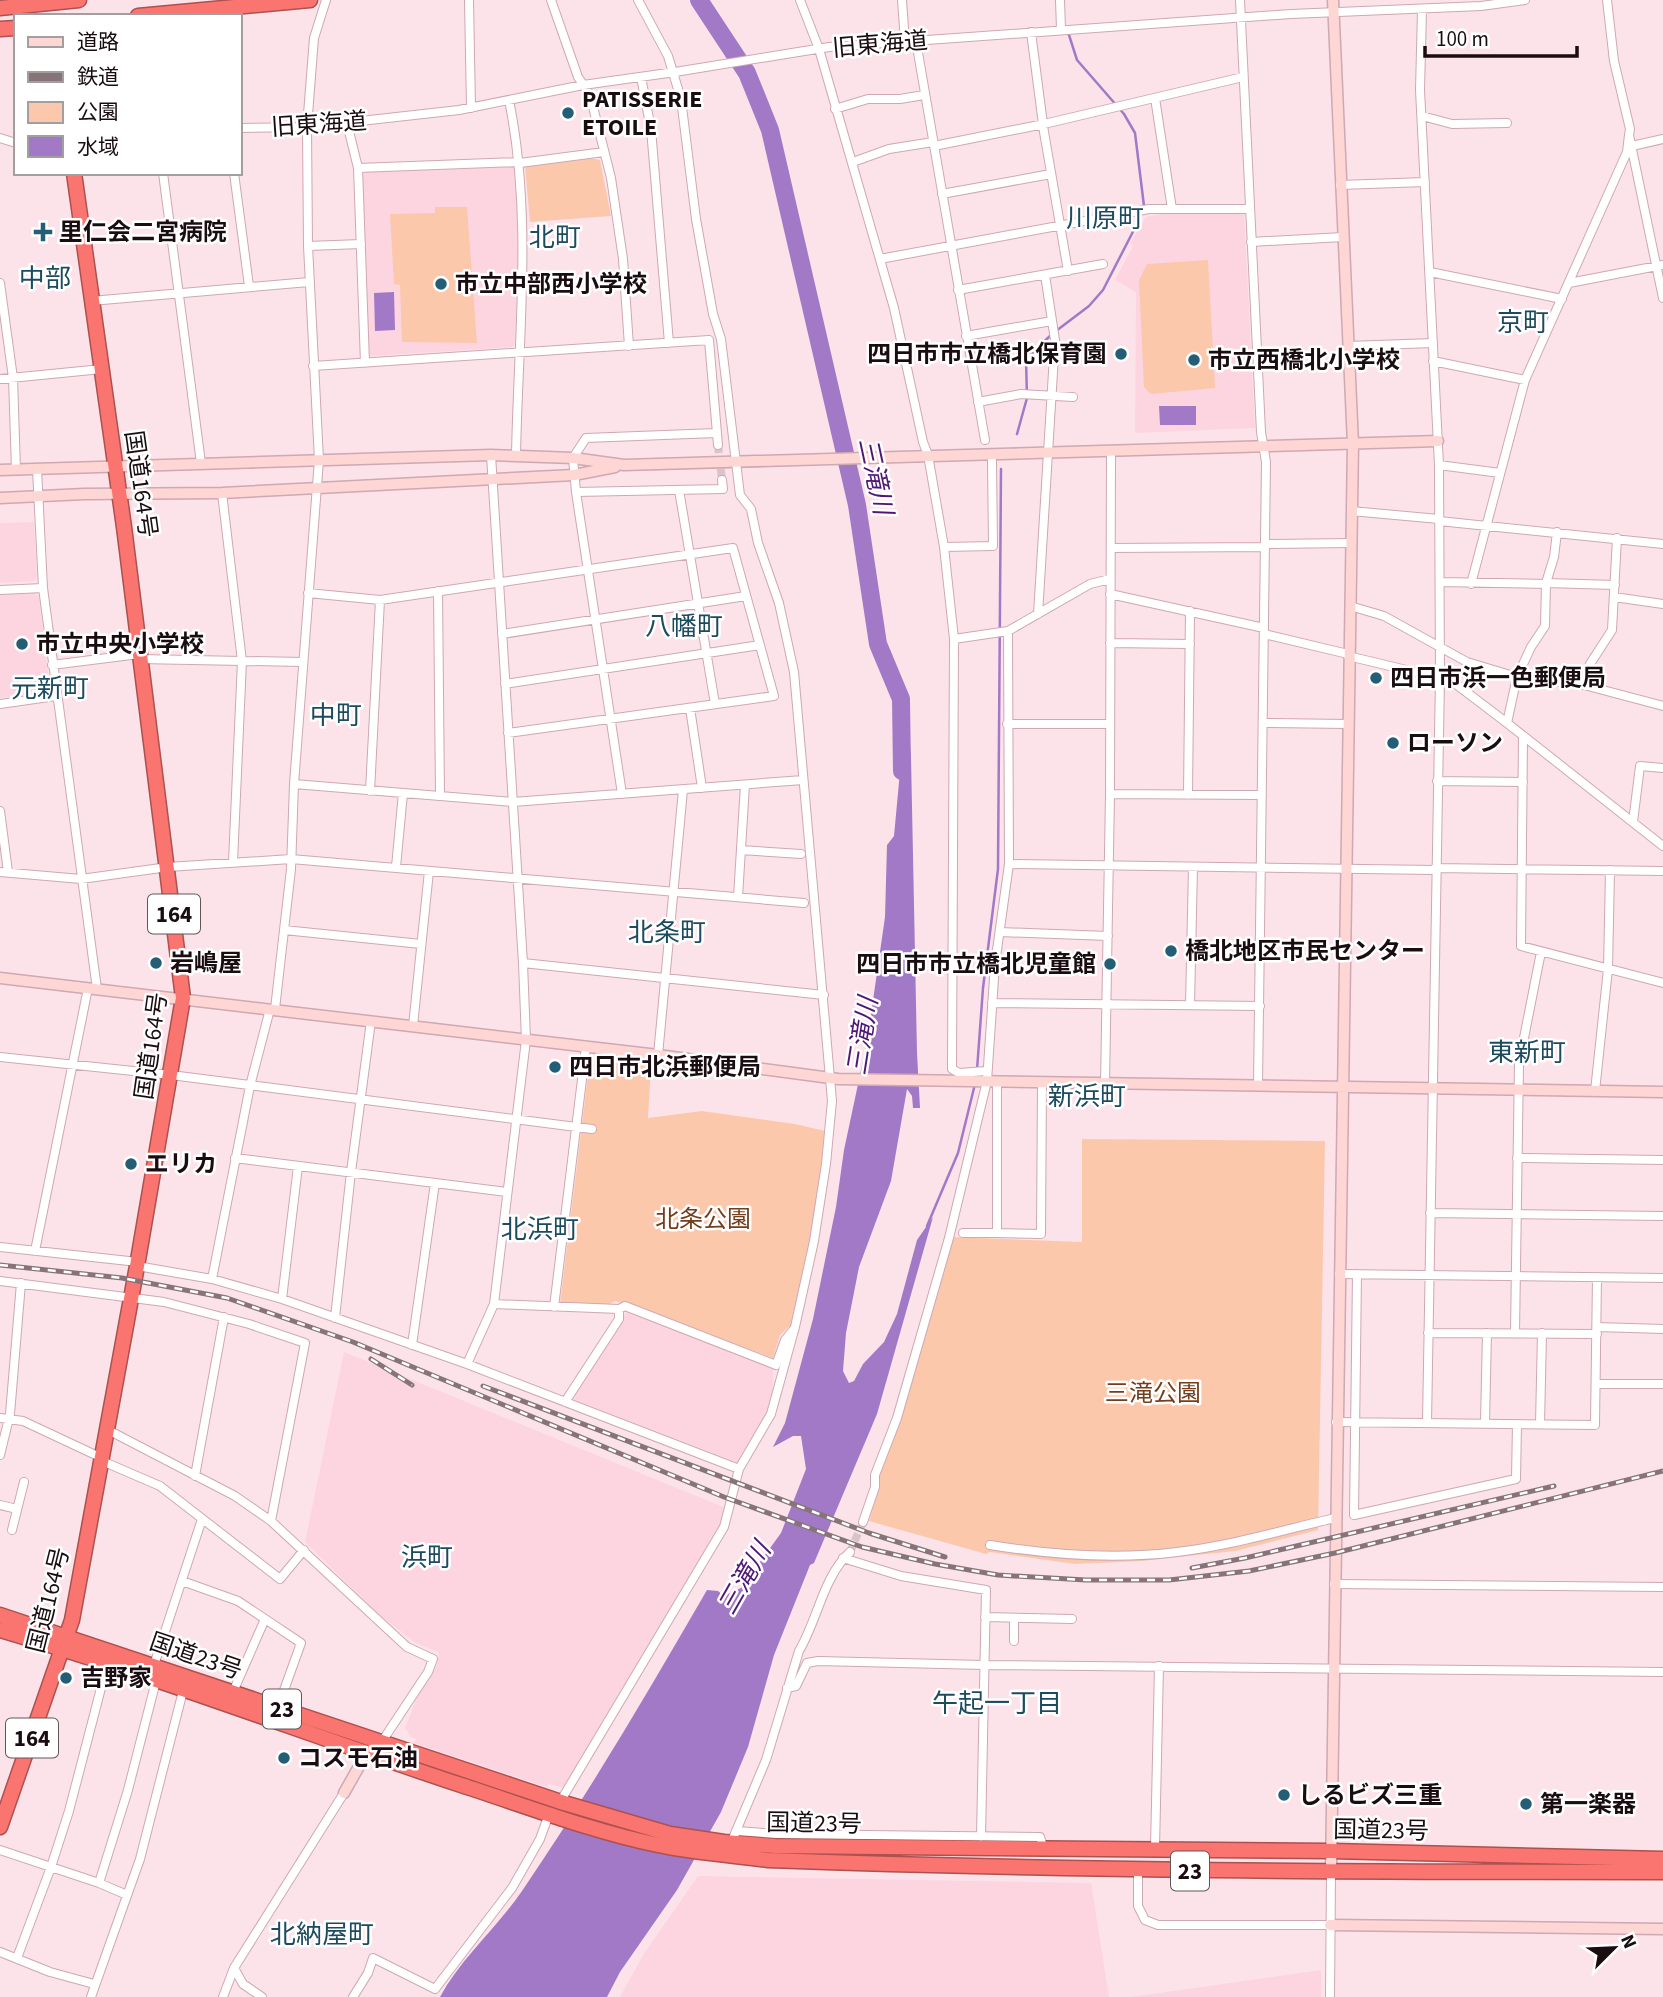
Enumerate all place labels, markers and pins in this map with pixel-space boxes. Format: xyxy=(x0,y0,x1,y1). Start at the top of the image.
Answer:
place label: PATISSERIE ETOILE xyxy=(582,82,702,145)
marker: PATISSERIE ETOILE xyxy=(560,105,576,121)
place label: 里仁会二宮病院 xyxy=(59,215,227,250)
marker: 里仁会二宮病院 xyxy=(33,222,53,242)
place label: 市立中部西小学校 xyxy=(455,267,647,302)
marker: 市立中部西小学校 xyxy=(433,276,449,292)
place label: 四日市市立橋北保育園 xyxy=(867,337,1107,372)
place label: 市立西橋北小学校 xyxy=(1208,343,1400,378)
marker: 四日市市立橋北保育園 xyxy=(1113,346,1129,362)
marker: 市立西橋北小学校 xyxy=(1186,352,1202,368)
place label: 市立中央小学校 xyxy=(36,627,204,662)
marker: 市立中央小学校 xyxy=(14,636,30,652)
place label: 四日市浜一色郵便局 xyxy=(1390,661,1606,696)
marker: 四日市浜一色郵便局 xyxy=(1368,670,1384,686)
place label: ローソン xyxy=(1407,726,1503,761)
marker: ローソン xyxy=(1385,735,1401,751)
place label: 橋北地区市民センター xyxy=(1185,934,1425,969)
marker: 橋北地区市民センター xyxy=(1163,943,1179,959)
place label: 岩嶋屋 xyxy=(170,946,242,981)
place label: 四日市市立橋北児童館 xyxy=(856,947,1096,982)
marker: 岩嶋屋 xyxy=(148,955,164,971)
marker: 四日市市立橋北児童館 xyxy=(1102,956,1118,972)
place label: 四日市北浜郵便局 xyxy=(569,1050,761,1085)
marker: 四日市北浜郵便局 xyxy=(547,1059,563,1075)
place label: エリカ xyxy=(145,1147,217,1182)
marker: エリカ xyxy=(123,1156,139,1172)
place label: 吉野家 xyxy=(80,1661,152,1696)
marker: 吉野家 xyxy=(58,1670,74,1686)
place label: コスモ石油 xyxy=(298,1741,418,1776)
marker: コスモ石油 xyxy=(276,1750,292,1766)
place label: しるビズ三重 xyxy=(1298,1778,1442,1813)
marker: しるビズ三重 xyxy=(1276,1787,1292,1803)
place label: 第一楽器 xyxy=(1540,1787,1636,1822)
marker: 第一楽器 xyxy=(1518,1796,1534,1812)

